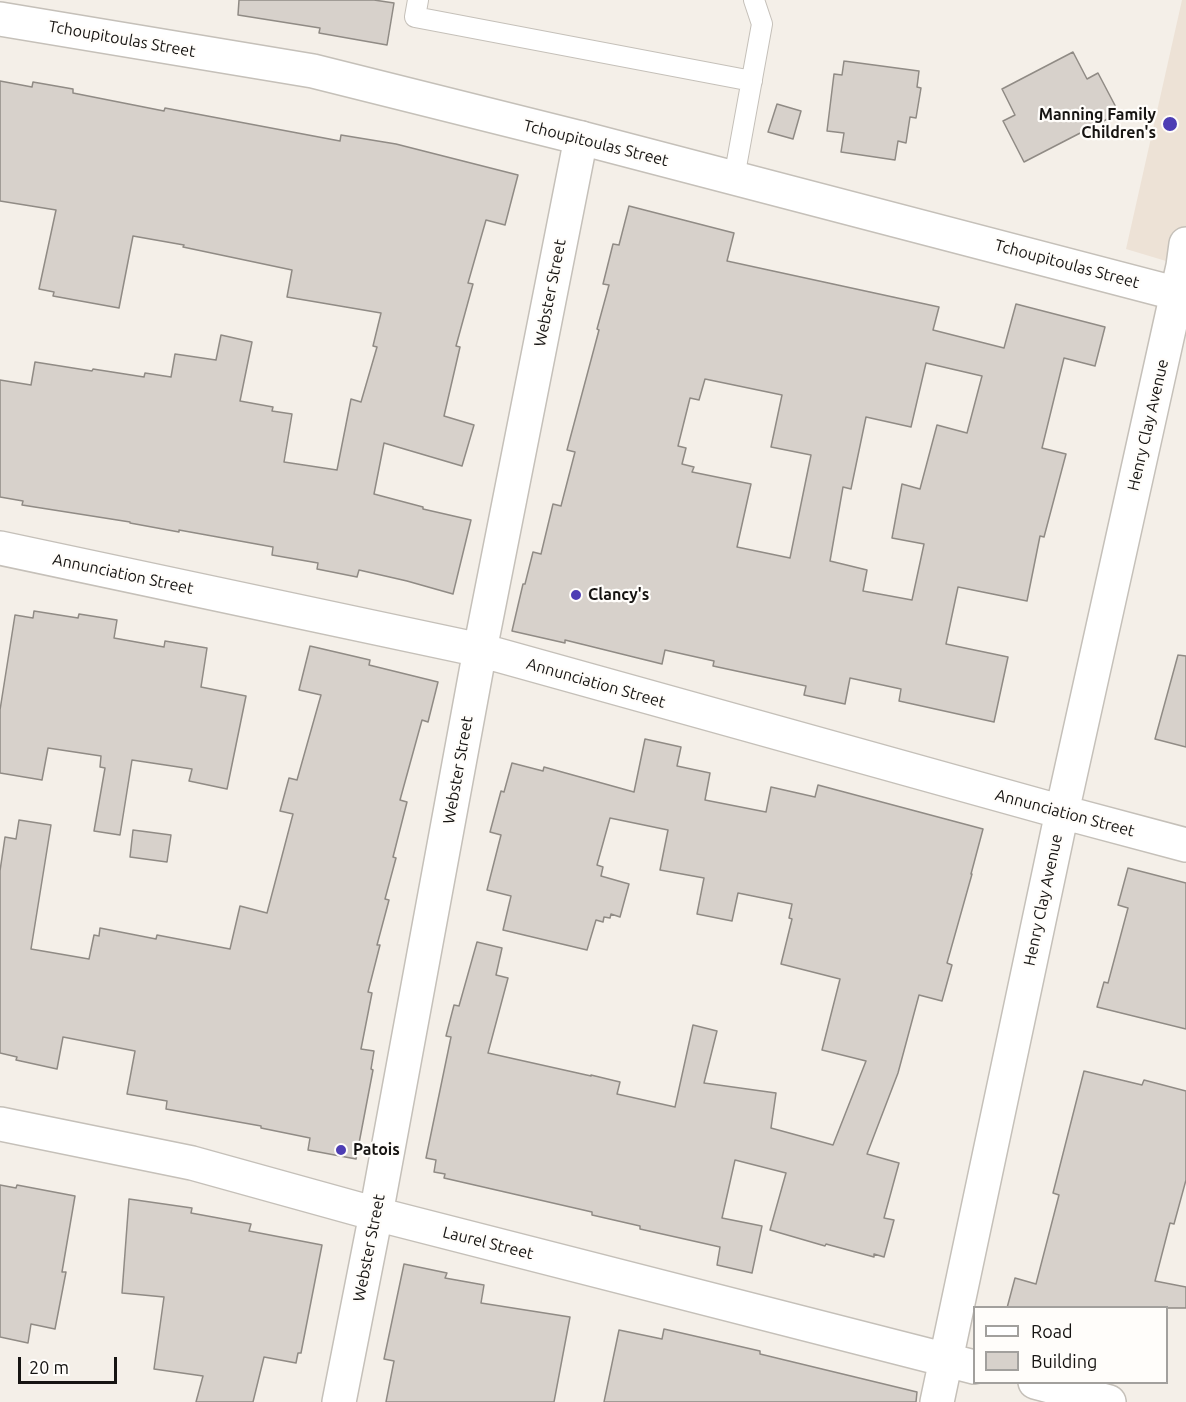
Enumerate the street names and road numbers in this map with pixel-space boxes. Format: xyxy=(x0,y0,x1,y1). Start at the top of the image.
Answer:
street label: Tchoupitoulas Street xyxy=(47,17,197,61)
street label: Tchoupitoulas Street xyxy=(521,116,671,170)
street label: Tchoupitoulas Street xyxy=(993,235,1141,293)
street label: Webster Street xyxy=(530,238,570,348)
street label: Henry Clay Avenue xyxy=(1124,357,1172,493)
street label: Annunciation Street xyxy=(51,550,195,598)
street label: Annunciation Street xyxy=(524,654,668,712)
street label: Webster Street xyxy=(439,715,477,825)
street label: Annunciation Street xyxy=(993,785,1137,841)
street label: Henry Clay Avenue xyxy=(1020,832,1066,968)
street label: Webster Street xyxy=(349,1193,389,1303)
street label: Laurel Street xyxy=(441,1222,535,1264)

